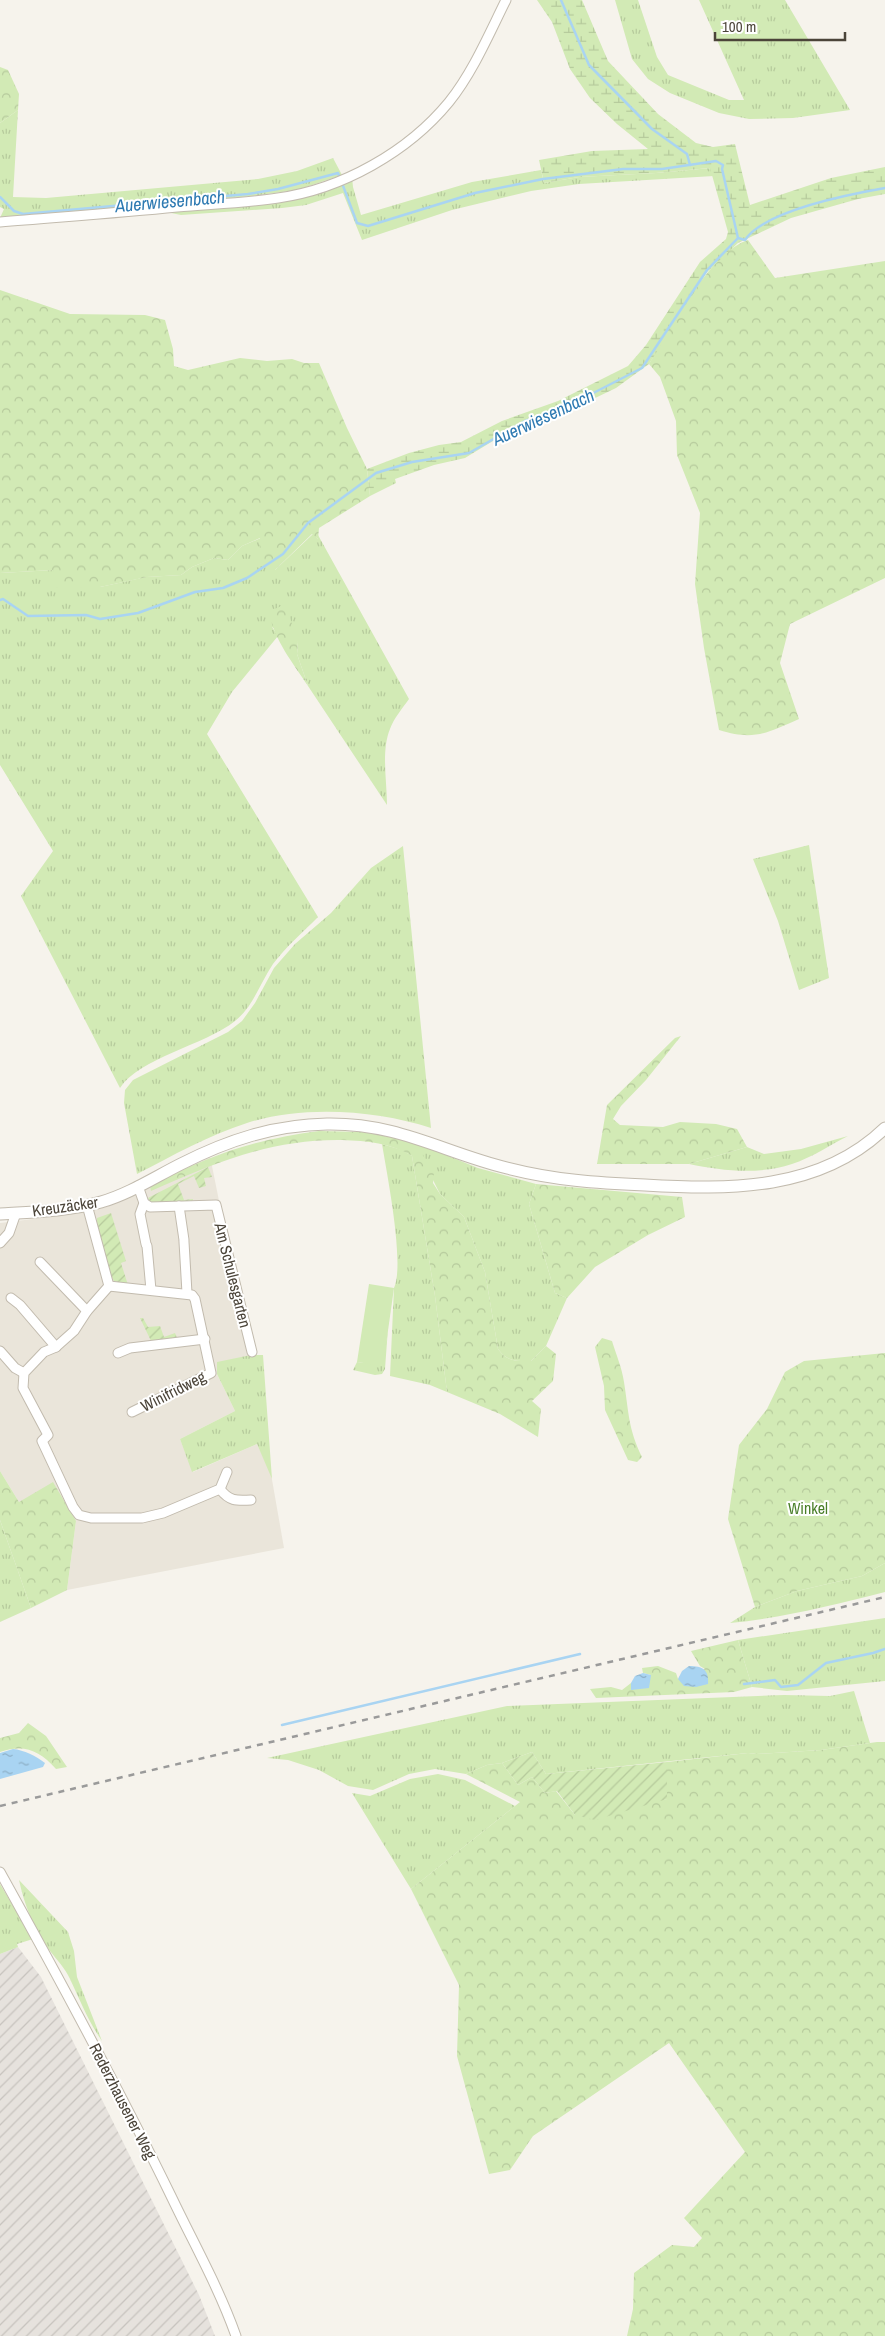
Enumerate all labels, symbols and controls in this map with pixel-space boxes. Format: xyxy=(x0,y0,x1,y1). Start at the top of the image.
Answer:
scale bar xyxy=(715,10,845,42)
text: 100 m xyxy=(722,16,756,37)
water label: Auerwiesenbach xyxy=(113,184,226,218)
water label: Auerwiesenbach xyxy=(487,382,598,452)
street label: Kreuzäcker xyxy=(31,1190,100,1222)
street label: Am Schulesgarten xyxy=(209,1219,257,1330)
street label: Winifridweg xyxy=(137,1365,210,1417)
park label: Winkel xyxy=(788,1497,828,1519)
street label: Rederzhausener Weg xyxy=(84,2039,162,2163)

